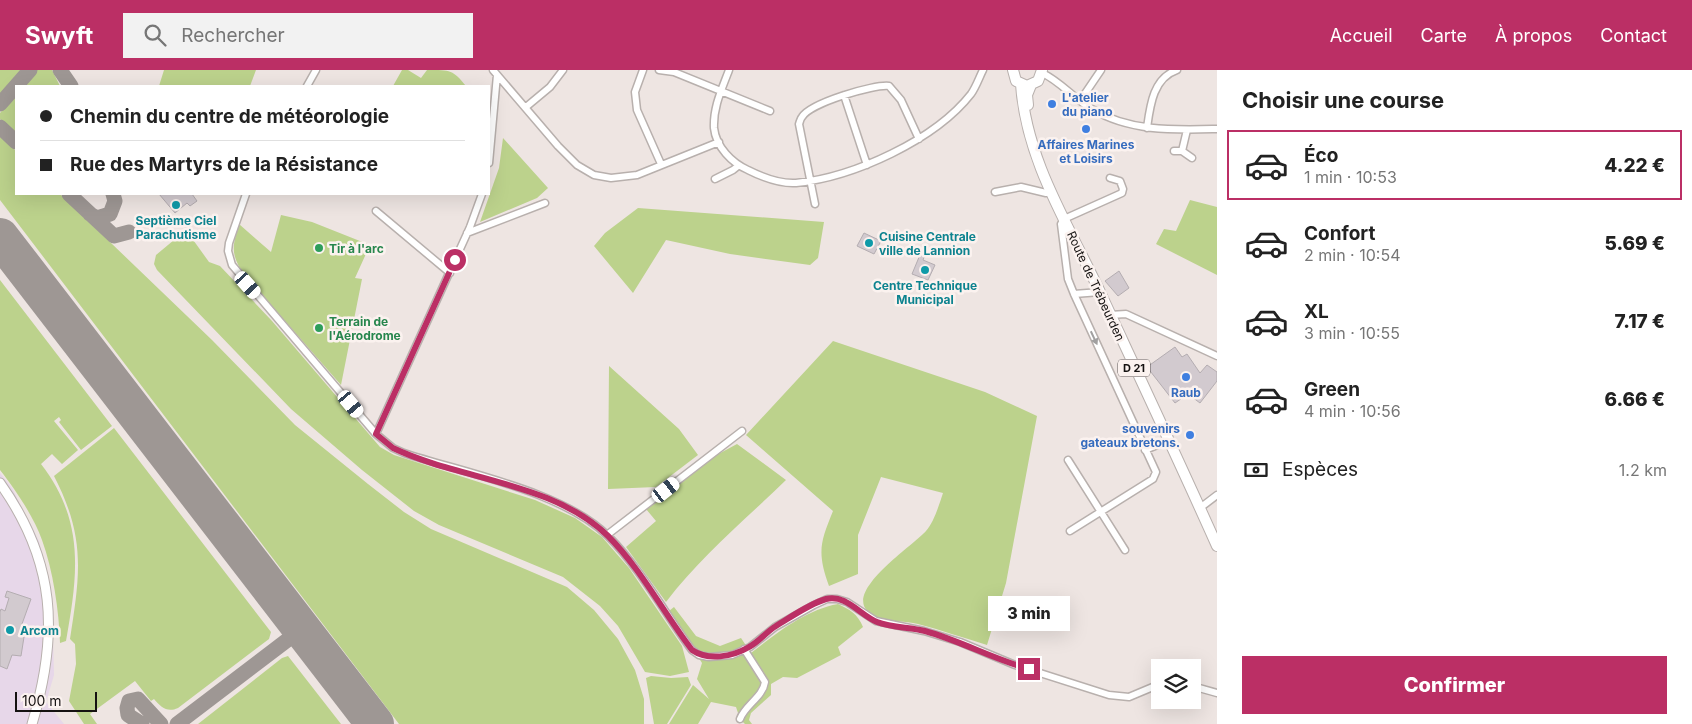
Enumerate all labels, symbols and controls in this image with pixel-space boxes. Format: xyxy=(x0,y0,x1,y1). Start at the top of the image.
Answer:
search box xyxy=(123,13,473,58)
text: Swyft xyxy=(25,21,93,50)
icon: search xyxy=(141,21,169,49)
text: Rechercher xyxy=(181,24,285,47)
text: Accueil xyxy=(1330,25,1393,46)
text: Carte xyxy=(1421,25,1467,46)
text: À propos xyxy=(1495,25,1572,46)
text: Contact xyxy=(1600,25,1667,46)
text: Choisir une course xyxy=(1242,87,1444,113)
place label: L'atelier du piano xyxy=(1062,90,1113,119)
marker: L'atelier du piano xyxy=(1046,98,1058,110)
text: Chemin du centre de météorologie xyxy=(70,105,389,128)
marker: Affaires Marines et Loisirs xyxy=(1080,123,1092,135)
place label: Affaires Marines et Loisirs xyxy=(1038,137,1135,166)
icon: car xyxy=(1244,143,1289,188)
text: Éco xyxy=(1304,144,1338,167)
text: Rue des Martyrs de la Résistance xyxy=(70,153,378,176)
text: 4.22 € xyxy=(1604,154,1665,177)
text: 1 min · 10:53 xyxy=(1304,167,1397,187)
marker: Septième Ciel Parachutisme xyxy=(170,199,182,211)
place label: Septième Ciel Parachutisme xyxy=(136,213,216,242)
icon: car xyxy=(1244,221,1289,266)
text: Confort xyxy=(1304,222,1375,245)
place label: Cuisine Centrale ville de Lannion xyxy=(879,229,976,258)
street label: Route de Trébeurden xyxy=(1064,229,1128,343)
text: 5.69 € xyxy=(1604,232,1665,255)
marker: Cuisine Centrale ville de Lannion xyxy=(863,237,875,249)
place label: Tir à l'arc xyxy=(329,241,384,256)
marker: Tir à l'arc xyxy=(313,242,325,254)
text: 2 min · 10:54 xyxy=(1304,245,1400,265)
route start xyxy=(444,249,466,271)
marker: Centre Technique Municipal xyxy=(919,264,931,276)
car xyxy=(232,269,263,301)
place label: Centre Technique Municipal xyxy=(873,278,977,307)
icon: car xyxy=(1244,299,1289,344)
text: XL xyxy=(1304,300,1329,323)
text: 7.17 € xyxy=(1614,310,1665,333)
place label: Terrain de l'Aérodrome xyxy=(329,314,401,343)
marker: Terrain de l'Aérodrome xyxy=(313,322,325,334)
text: 3 min · 10:55 xyxy=(1304,323,1400,343)
one-way arrow xyxy=(1090,331,1098,345)
road number: D 21 xyxy=(1118,360,1150,376)
marker: Raub xyxy=(1180,371,1192,383)
icon: car xyxy=(1244,377,1289,422)
text: Green xyxy=(1304,378,1360,401)
place label: Raub xyxy=(1171,385,1201,400)
car xyxy=(335,388,366,420)
text: 6.66 € xyxy=(1604,388,1665,411)
text: 4 min · 10:56 xyxy=(1304,401,1401,421)
place label: souvenirs gateaux bretons. xyxy=(1081,421,1180,450)
marker: souvenirs gateaux bretons. xyxy=(1184,429,1196,441)
icon: cash xyxy=(1242,456,1270,484)
text: Espèces xyxy=(1282,458,1358,481)
text: 1.2 km xyxy=(1619,460,1667,480)
car xyxy=(649,475,682,505)
callout: 3 min xyxy=(988,596,1070,632)
text: 3 min xyxy=(1007,603,1051,623)
place label: Arcom xyxy=(20,623,59,638)
marker: Arcom xyxy=(4,624,16,636)
button: Confirmer xyxy=(1242,656,1667,714)
route end xyxy=(1018,658,1040,680)
map controls xyxy=(1151,659,1201,709)
button: layers xyxy=(1151,659,1201,709)
scale bar xyxy=(15,689,98,712)
text: 100 m xyxy=(22,692,62,709)

